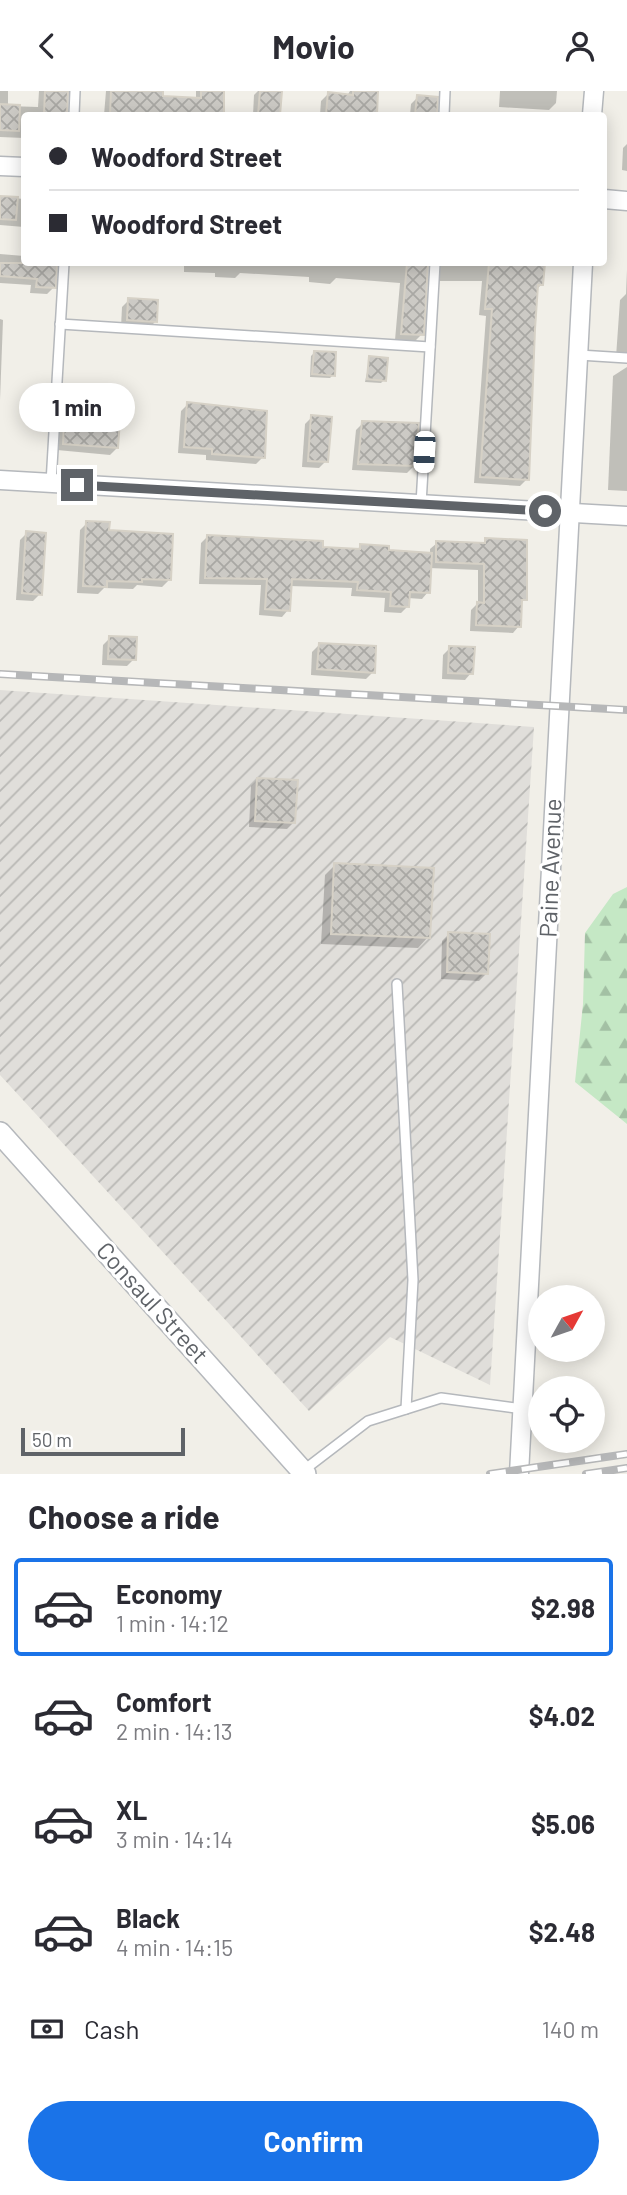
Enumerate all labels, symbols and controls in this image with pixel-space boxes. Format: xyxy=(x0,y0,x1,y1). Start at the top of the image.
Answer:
icon: back xyxy=(28,27,66,65)
text: Movio xyxy=(272,27,355,65)
icon: person xyxy=(561,27,599,65)
text: Woodford Street xyxy=(91,141,282,172)
text: Woodford Street xyxy=(91,208,282,239)
callout: 1 min xyxy=(19,383,135,433)
text: 1 min xyxy=(52,393,102,421)
car xyxy=(413,430,436,474)
route end xyxy=(61,469,93,501)
route start xyxy=(529,495,561,527)
street label: Paine Avenue xyxy=(533,798,566,938)
street label: Consaul Street xyxy=(91,1235,215,1369)
north arrow xyxy=(528,1285,606,1361)
map controls xyxy=(528,1285,605,1453)
button: locate xyxy=(528,1376,605,1453)
scale bar xyxy=(21,1425,186,1457)
text: 50 m xyxy=(32,1428,72,1451)
text: Choose a ride xyxy=(28,1497,220,1535)
icon: car xyxy=(32,1576,95,1639)
text: Economy xyxy=(116,1578,222,1609)
text: $2.98 xyxy=(531,1592,595,1623)
text: 1 min · 14:12 xyxy=(116,1609,229,1637)
icon: car xyxy=(32,1684,95,1747)
text: Comfort xyxy=(116,1686,212,1717)
text: $4.02 xyxy=(529,1700,595,1731)
text: 2 min · 14:13 xyxy=(116,1717,233,1745)
icon: car xyxy=(32,1792,95,1855)
text: XL xyxy=(116,1794,147,1825)
text: $5.06 xyxy=(531,1808,595,1839)
text: 3 min · 14:14 xyxy=(116,1825,233,1853)
icon: car xyxy=(32,1900,95,1963)
text: Black xyxy=(116,1902,180,1933)
text: $2.48 xyxy=(529,1916,595,1947)
text: 4 min · 14:15 xyxy=(116,1933,233,1961)
icon: cash xyxy=(28,2010,66,2048)
text: Cash xyxy=(84,2013,139,2044)
text: 140 m xyxy=(542,2015,599,2043)
button: Confirm xyxy=(28,2101,599,2181)

